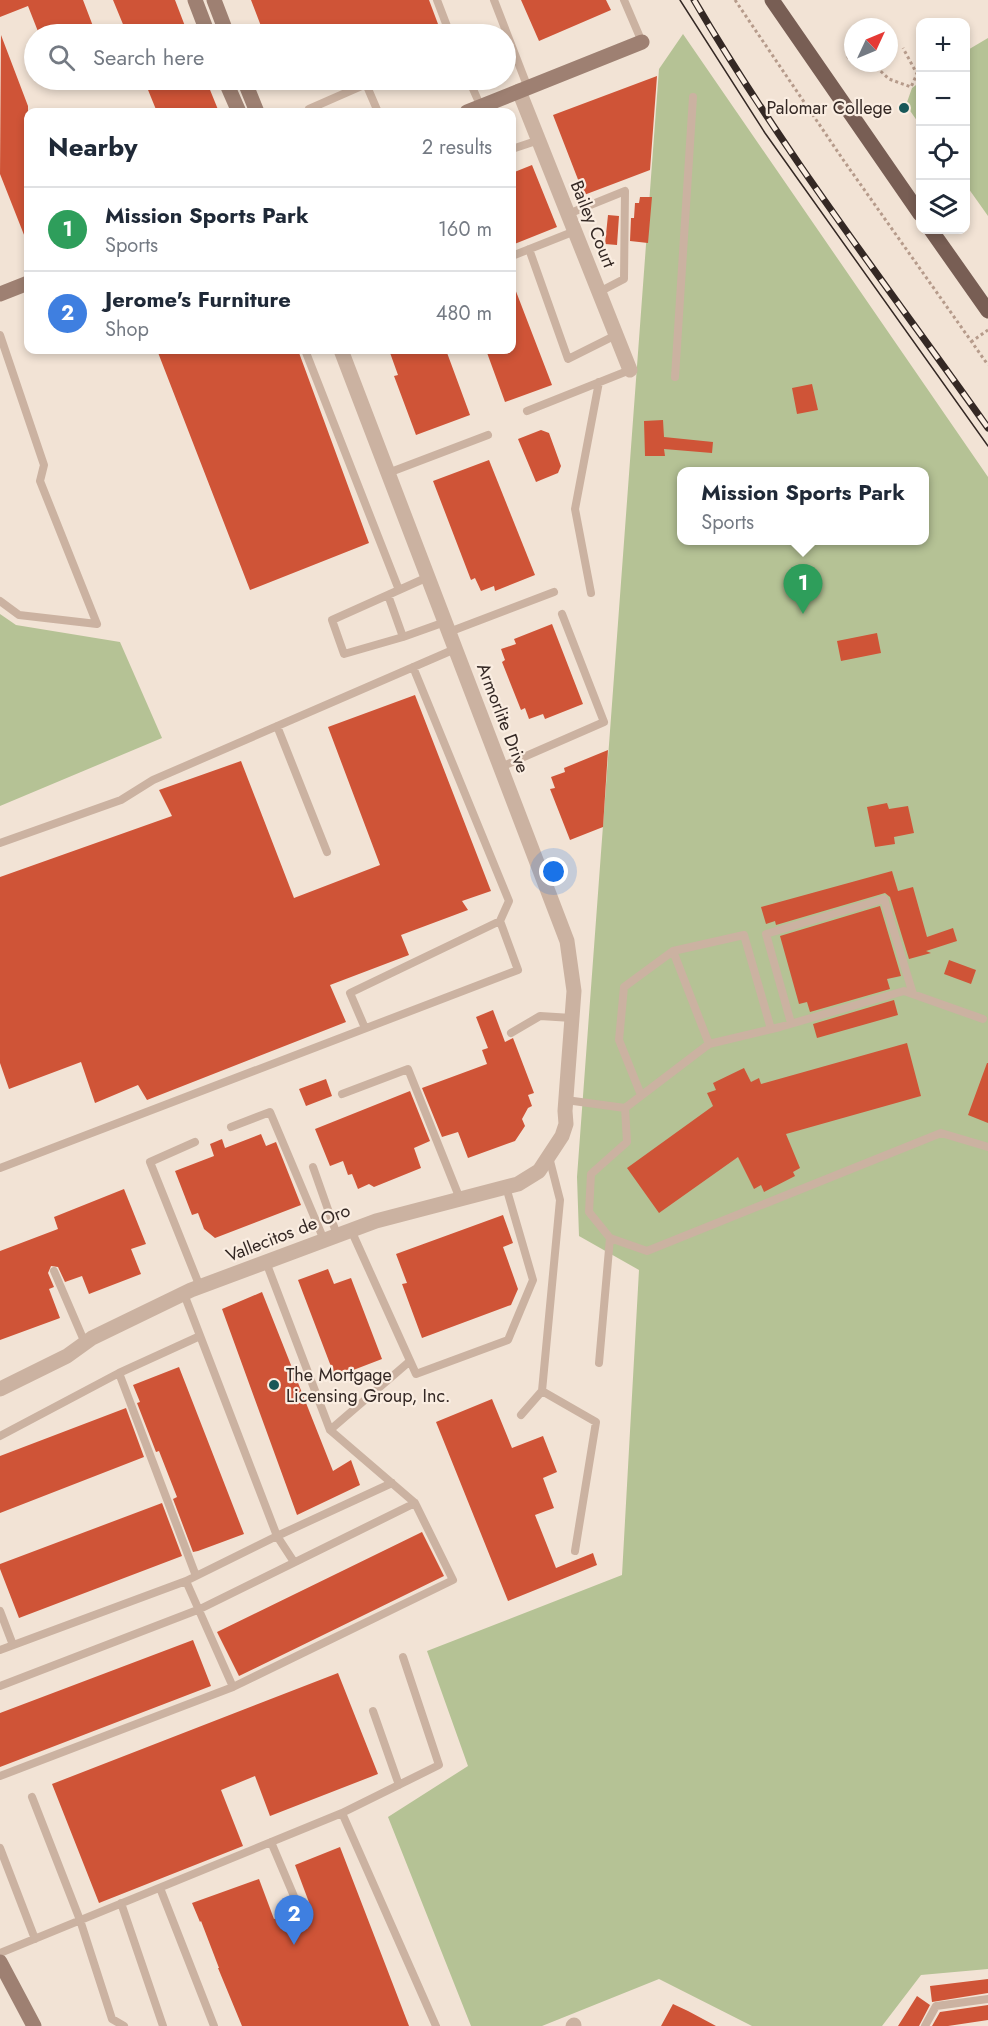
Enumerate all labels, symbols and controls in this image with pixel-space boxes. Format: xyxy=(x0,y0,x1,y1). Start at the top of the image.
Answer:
north arrow xyxy=(844,18,898,72)
map controls xyxy=(916,18,970,234)
button: + xyxy=(916,18,970,72)
search box xyxy=(24,24,516,90)
icon: search xyxy=(45,41,78,74)
text: Search here xyxy=(93,41,204,73)
button: − xyxy=(916,72,970,126)
place label: Palomar College xyxy=(767,95,892,121)
marker: Palomar College xyxy=(897,101,911,115)
button: locate xyxy=(916,126,970,180)
text: Nearby xyxy=(48,128,137,166)
text: 2 results xyxy=(422,133,492,162)
street label: Bailey Court xyxy=(564,177,623,272)
button: layers xyxy=(916,180,970,234)
text: Mission Sports Park xyxy=(105,199,309,231)
text: 1 xyxy=(62,215,73,244)
text: 160 m xyxy=(438,215,492,244)
text: Sports xyxy=(105,231,158,260)
text: Jerome's Furniture xyxy=(105,283,291,315)
text: 2 xyxy=(61,299,74,328)
text: 480 m xyxy=(436,299,492,328)
text: Shop xyxy=(105,315,149,344)
popup xyxy=(677,467,929,545)
text: Mission Sports Park xyxy=(701,476,905,508)
text: Sports xyxy=(701,508,754,537)
pin: 1 xyxy=(784,564,822,614)
street label: Armorlite Drive xyxy=(470,659,536,777)
your location xyxy=(539,857,568,886)
street label: Vallecitos de Oro xyxy=(222,1197,354,1269)
place label: The Mortgage Licensing Group, Inc. xyxy=(286,1362,450,1409)
marker: The Mortgage Licensing Group, Inc. xyxy=(267,1378,281,1392)
pin: 2 xyxy=(274,1896,314,1945)

